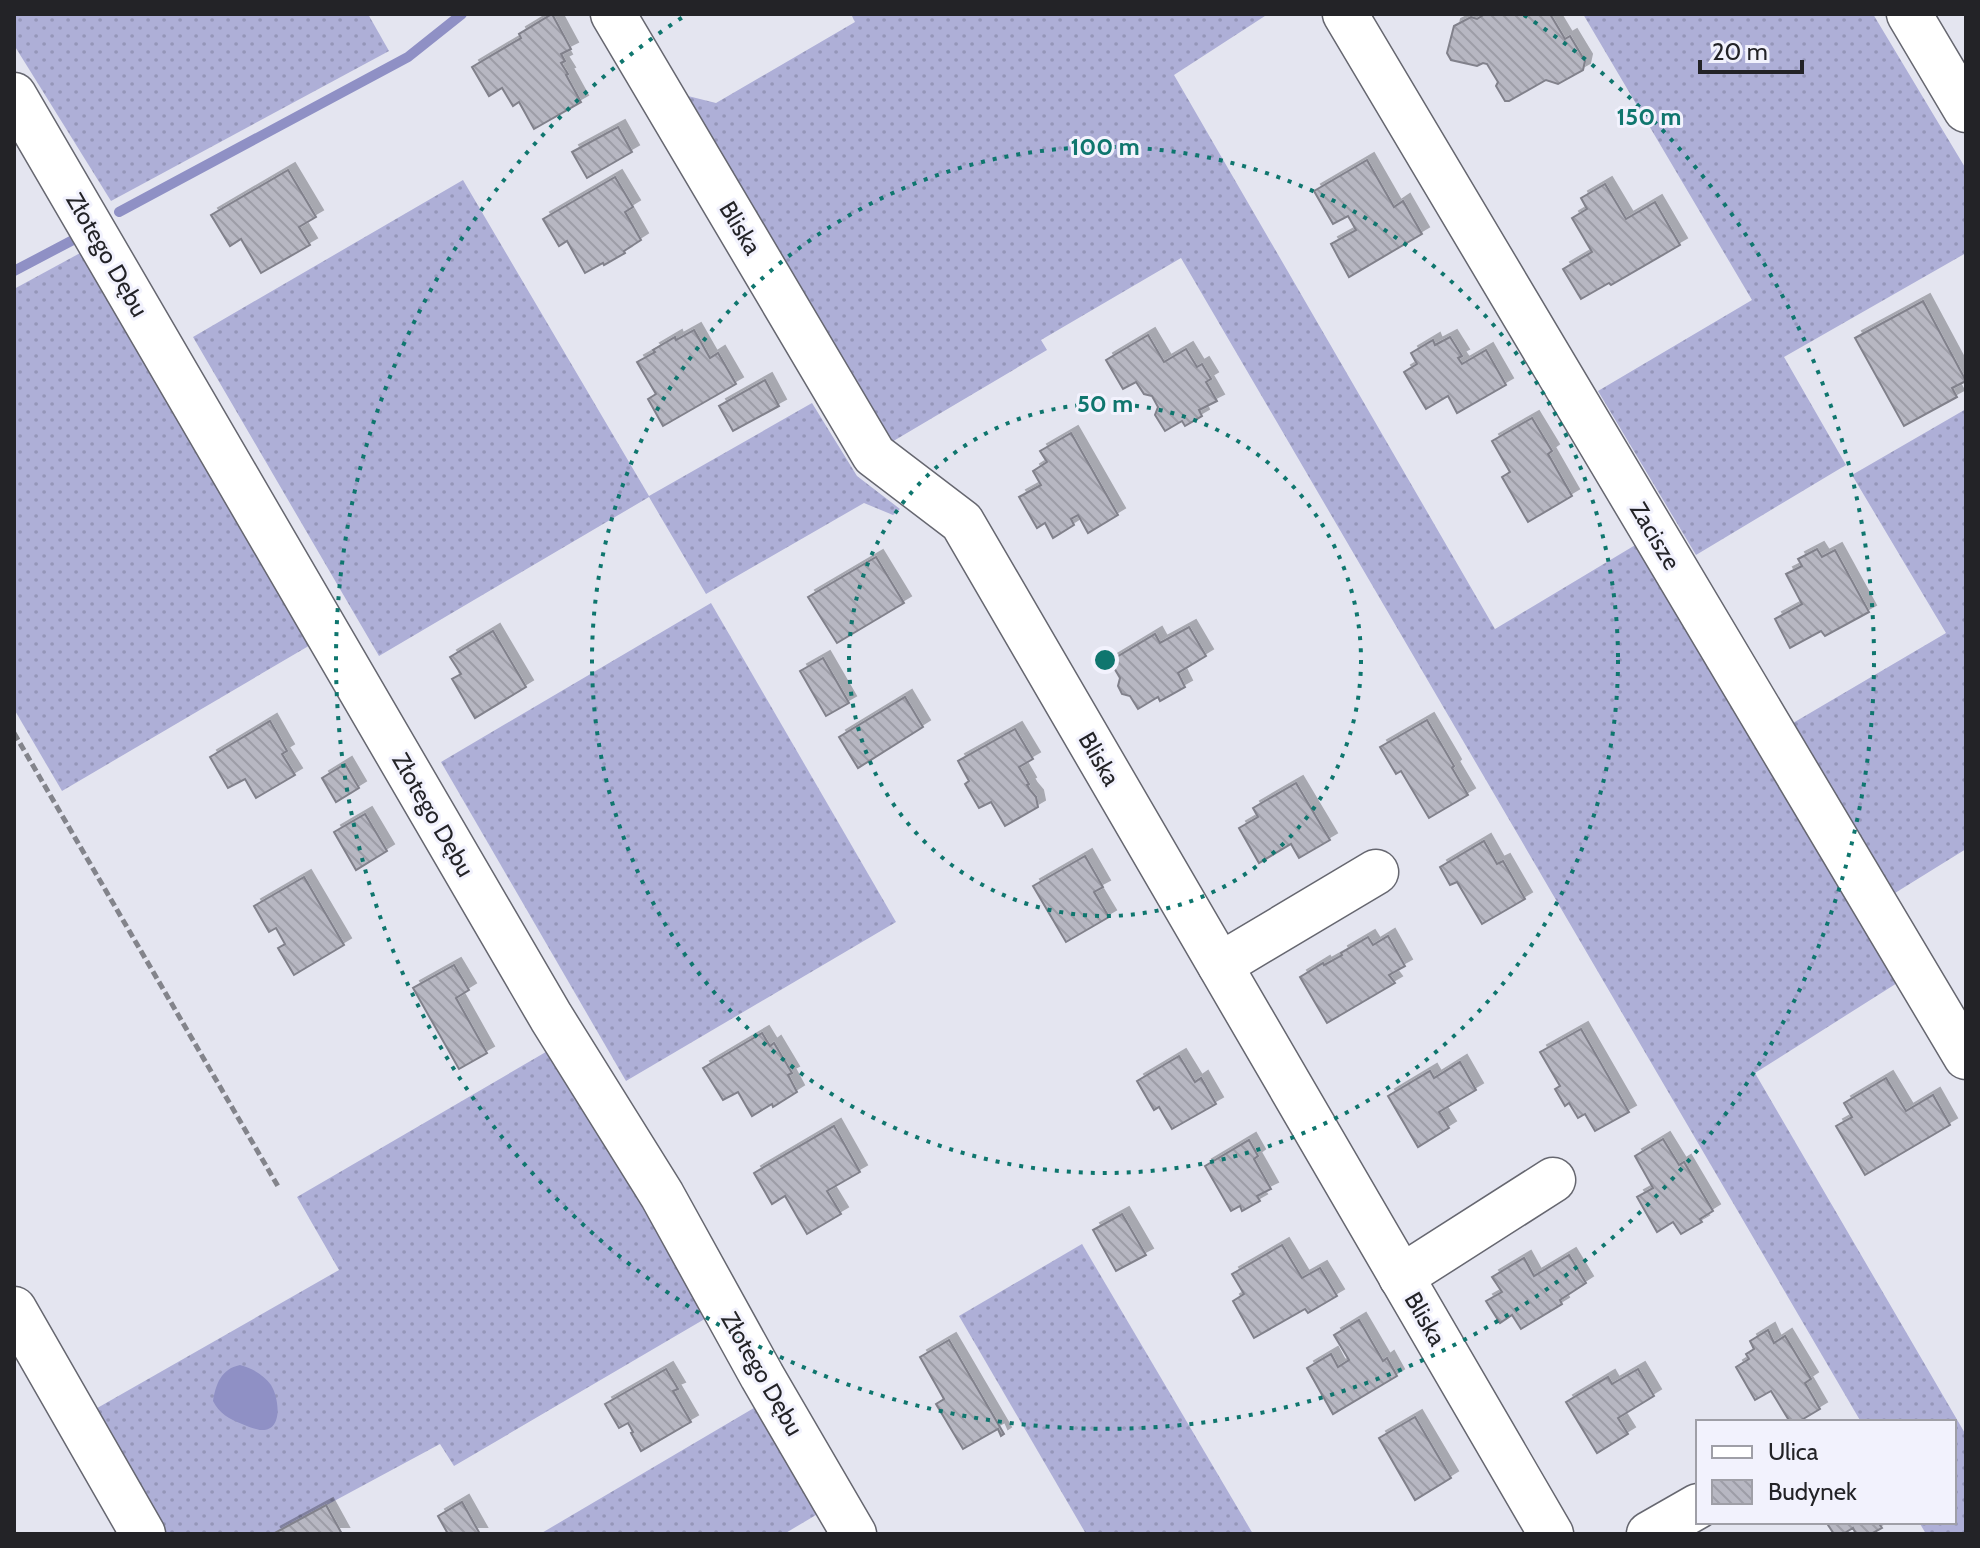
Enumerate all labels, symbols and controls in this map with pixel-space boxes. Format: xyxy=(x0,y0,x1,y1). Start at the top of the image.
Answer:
scale bar xyxy=(1700,24,1802,74)
text: 20 m xyxy=(1712,37,1768,66)
text: 150 m xyxy=(1617,102,1681,131)
text: 100 m xyxy=(1070,132,1140,161)
street label: Złotego Dębu xyxy=(60,188,155,322)
street label: Bliska xyxy=(713,196,768,260)
text: 50 m xyxy=(1077,389,1133,418)
street label: Zacisze xyxy=(1624,497,1687,575)
centre of rings xyxy=(1091,646,1119,674)
street label: Bliska xyxy=(1073,727,1126,791)
street label: Złotego Dębu xyxy=(386,748,481,882)
street label: Bliska xyxy=(1399,1287,1452,1351)
street label: Złotego Dębu xyxy=(715,1307,810,1441)
legend xyxy=(1696,1420,1956,1524)
text: Ulica xyxy=(1768,1437,1819,1466)
text: Budynek xyxy=(1768,1477,1857,1506)

